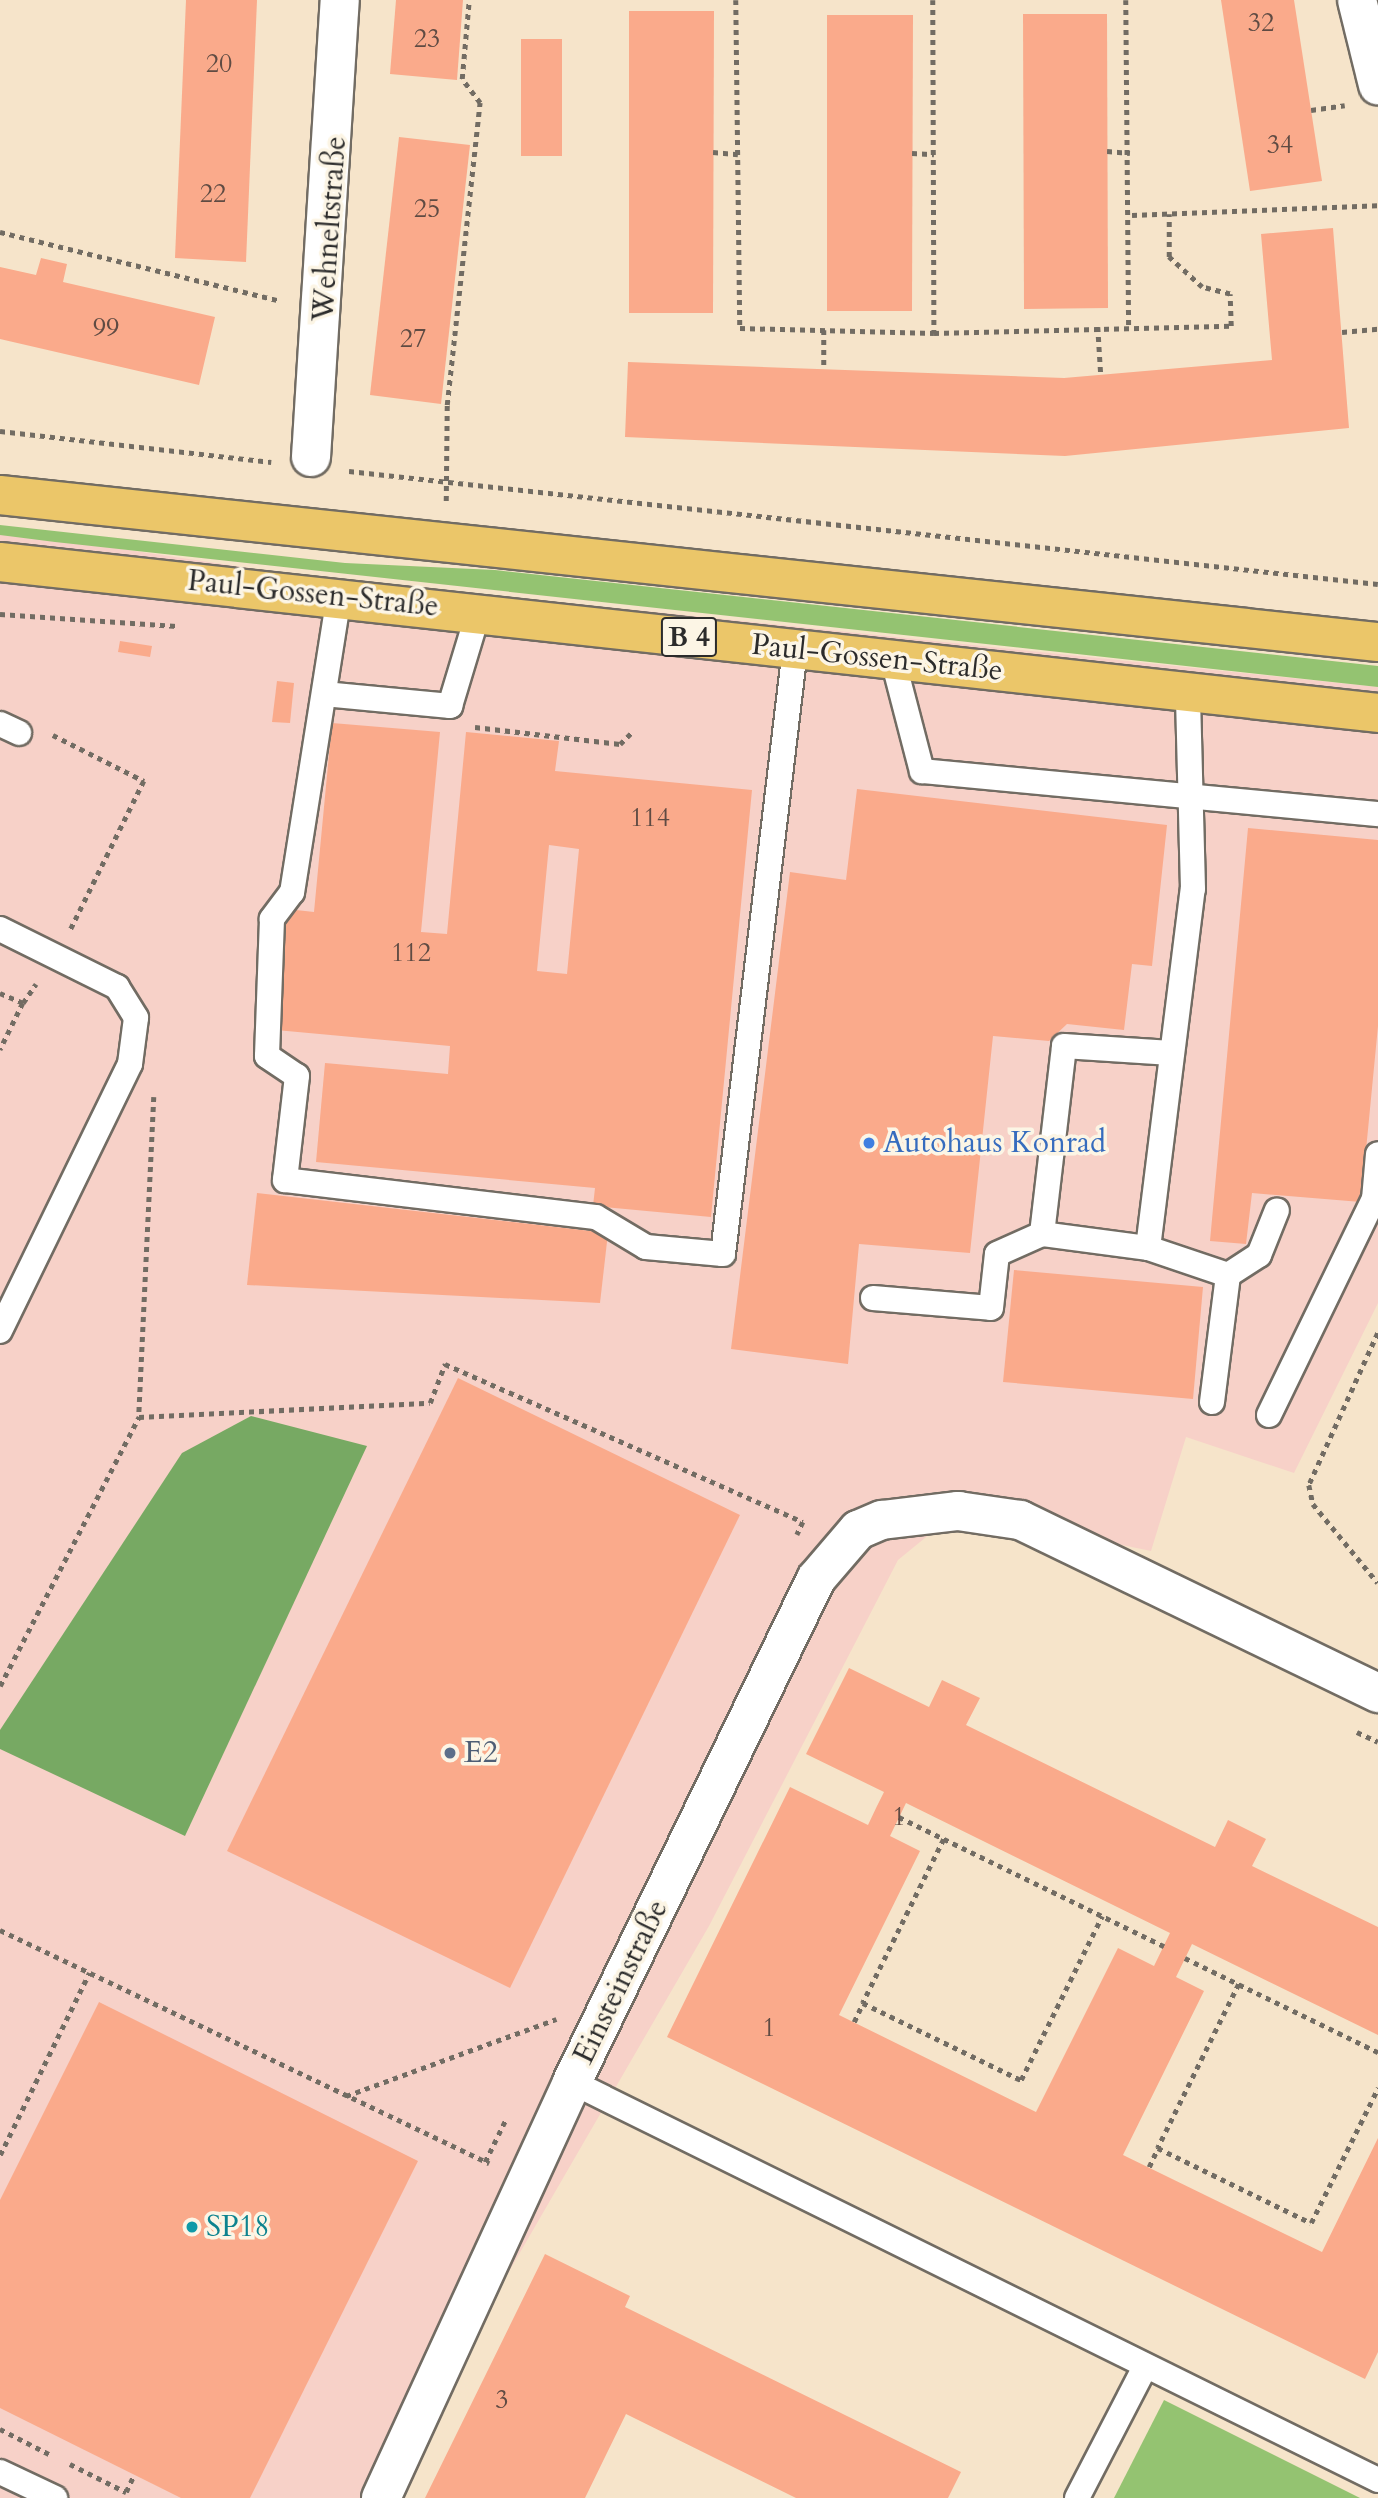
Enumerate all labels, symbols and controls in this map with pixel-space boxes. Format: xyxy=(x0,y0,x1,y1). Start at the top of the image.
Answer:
house number: 32 xyxy=(1248,7,1274,39)
house number: 23 xyxy=(414,23,440,55)
house number: 20 xyxy=(206,48,232,80)
house number: 34 xyxy=(1267,129,1293,161)
street label: Wehneltstraße xyxy=(306,135,354,323)
house number: 22 xyxy=(200,178,226,210)
house number: 25 xyxy=(414,193,440,225)
house number: 99 xyxy=(93,312,119,344)
house number: 27 xyxy=(400,323,426,355)
street label: Paul-Gossen-Straße xyxy=(186,563,440,625)
road number: B 4 xyxy=(659,612,719,662)
street label: Paul-Gossen-Straße xyxy=(750,627,1004,689)
house number: 114 xyxy=(630,802,670,834)
house number: 112 xyxy=(391,937,431,969)
place label: Autohaus Konrad xyxy=(883,1125,1106,1161)
marker: Autohaus Konrad xyxy=(861,1135,877,1151)
place label: E2 xyxy=(464,1735,498,1771)
marker: E2 xyxy=(442,1745,458,1761)
house number: 1 xyxy=(892,1801,906,1833)
street label: Einsteinstraße xyxy=(566,1894,676,2070)
house number: 1 xyxy=(762,2012,776,2044)
place label: SP18 xyxy=(206,2209,270,2245)
marker: SP18 xyxy=(184,2219,200,2235)
house number: 3 xyxy=(495,2384,509,2416)

